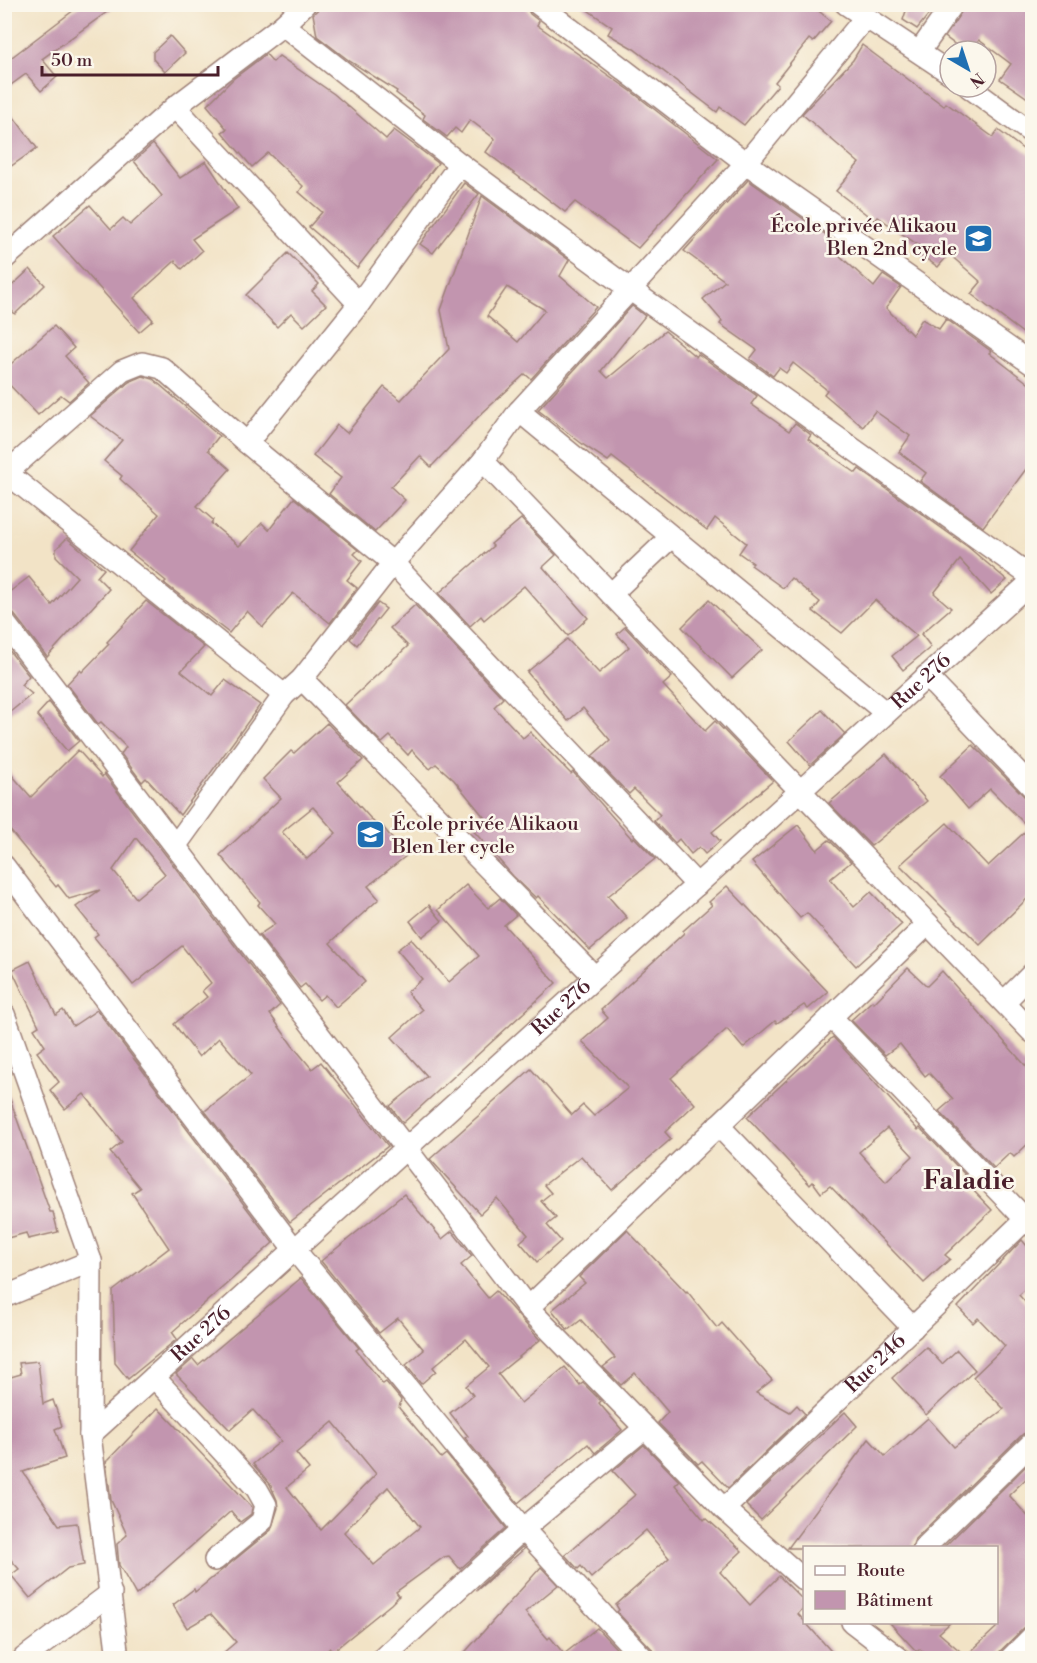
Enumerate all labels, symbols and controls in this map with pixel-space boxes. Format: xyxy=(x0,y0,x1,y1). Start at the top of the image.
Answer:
scale bar xyxy=(42,39,218,77)
north arrow xyxy=(938,39,998,99)
text: 50 m xyxy=(51,49,93,72)
text: N xyxy=(965,68,988,92)
place label: École privée Alikaou Blen 2nd cycle xyxy=(770,213,958,262)
school or university icon: École privée Alikaou Blen 2nd cycle xyxy=(962,222,994,254)
street label: Rue 276 xyxy=(886,648,956,715)
place label: École privée Alikaou Blen 1er cycle xyxy=(391,811,579,860)
school or university icon: École privée Alikaou Blen 1er cycle xyxy=(355,819,387,851)
street label: Rue 276 xyxy=(526,974,596,1041)
district label: Faladie xyxy=(923,1165,1015,1197)
street label: Rue 276 xyxy=(166,1301,236,1368)
street label: Rue 246 xyxy=(840,1329,911,1399)
legend xyxy=(803,1546,998,1624)
text: Route xyxy=(857,1559,905,1582)
text: Bâtiment xyxy=(856,1589,934,1612)

